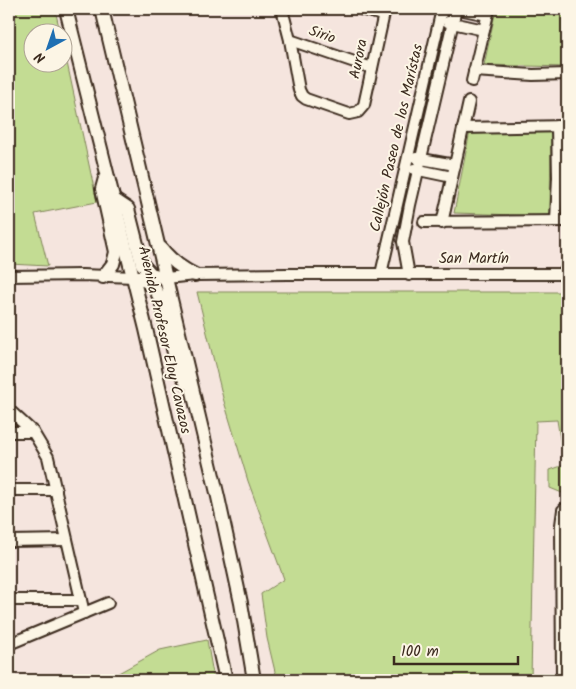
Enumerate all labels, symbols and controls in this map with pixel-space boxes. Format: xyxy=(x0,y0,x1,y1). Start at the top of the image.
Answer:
street label: Sirio xyxy=(305,19,339,51)
north arrow xyxy=(22,22,72,72)
street label: Aurora xyxy=(343,37,375,81)
street label: Callejón Paseo de los Marístas xyxy=(364,41,430,234)
text: N xyxy=(30,46,51,68)
street label: Avenida Profesor Eloy Cavazos xyxy=(131,244,197,437)
street label: San Martín xyxy=(439,247,509,271)
scale bar xyxy=(394,634,517,666)
text: 100 m xyxy=(401,640,439,664)

